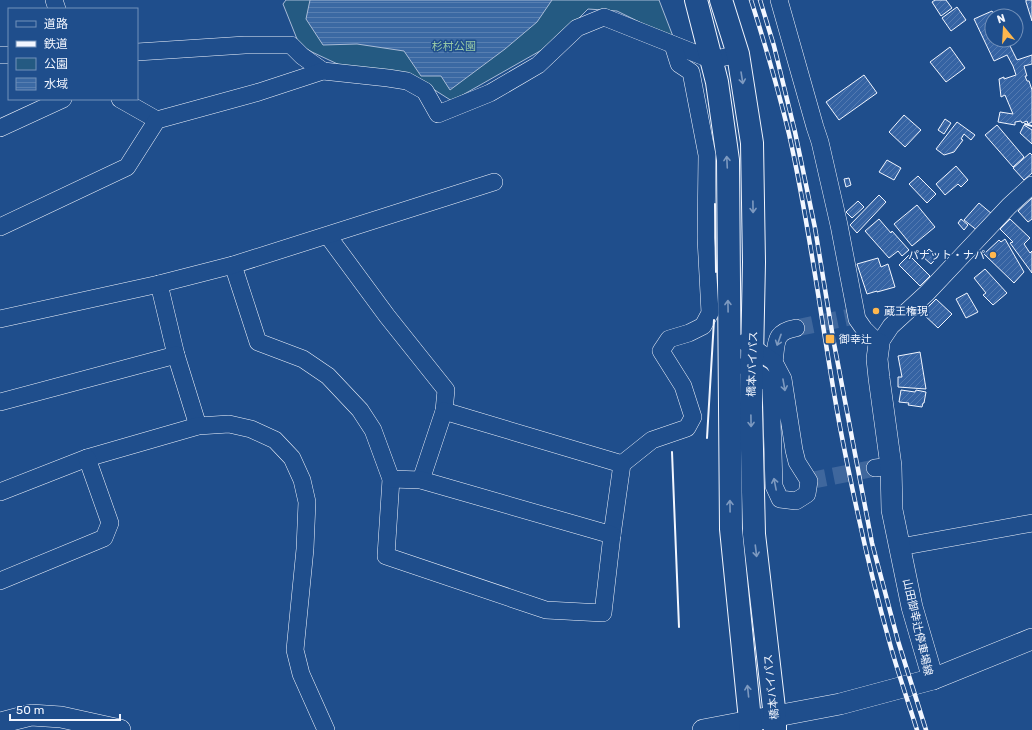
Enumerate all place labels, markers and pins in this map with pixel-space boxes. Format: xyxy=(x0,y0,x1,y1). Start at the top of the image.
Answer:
place label: パナット・ナパ xyxy=(908,249,985,262)
marker: パナット・ナパ xyxy=(988,250,998,260)
place label: 蔵王権現 xyxy=(884,305,928,318)
marker: 蔵王権現 xyxy=(871,306,881,316)
marker: 御幸辻 xyxy=(824,333,836,345)
place label: 御幸辻 xyxy=(838,333,872,346)

